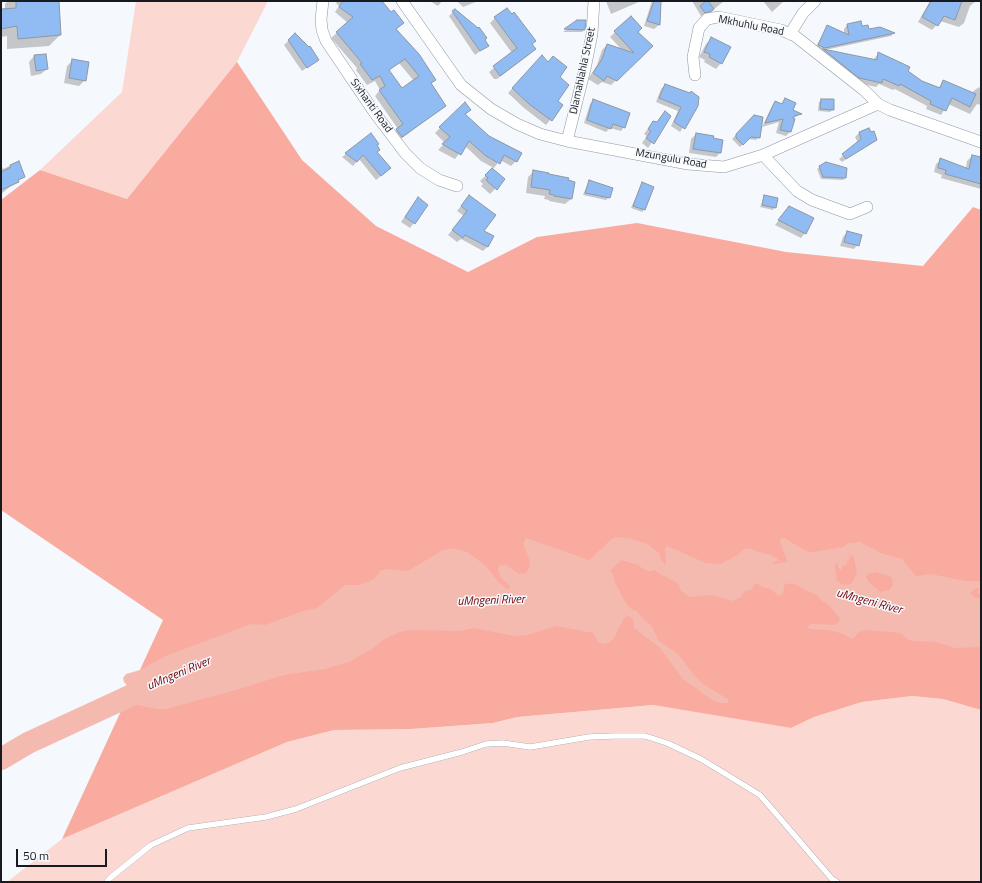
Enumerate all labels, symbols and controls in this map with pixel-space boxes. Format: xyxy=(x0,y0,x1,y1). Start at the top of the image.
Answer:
street label: Mkhuhlu Road xyxy=(717,13,785,39)
street label: Dlamahlahla Street xyxy=(567,26,599,116)
street label: Sixhanti Road xyxy=(347,77,395,135)
street label: Mzungulu Road xyxy=(634,146,708,172)
water label: uMngeni River xyxy=(835,586,903,618)
water label: uMngeni River xyxy=(457,593,525,609)
water label: uMngeni River xyxy=(145,654,213,694)
scale bar xyxy=(18,841,109,867)
text: 50 m xyxy=(23,846,49,865)

